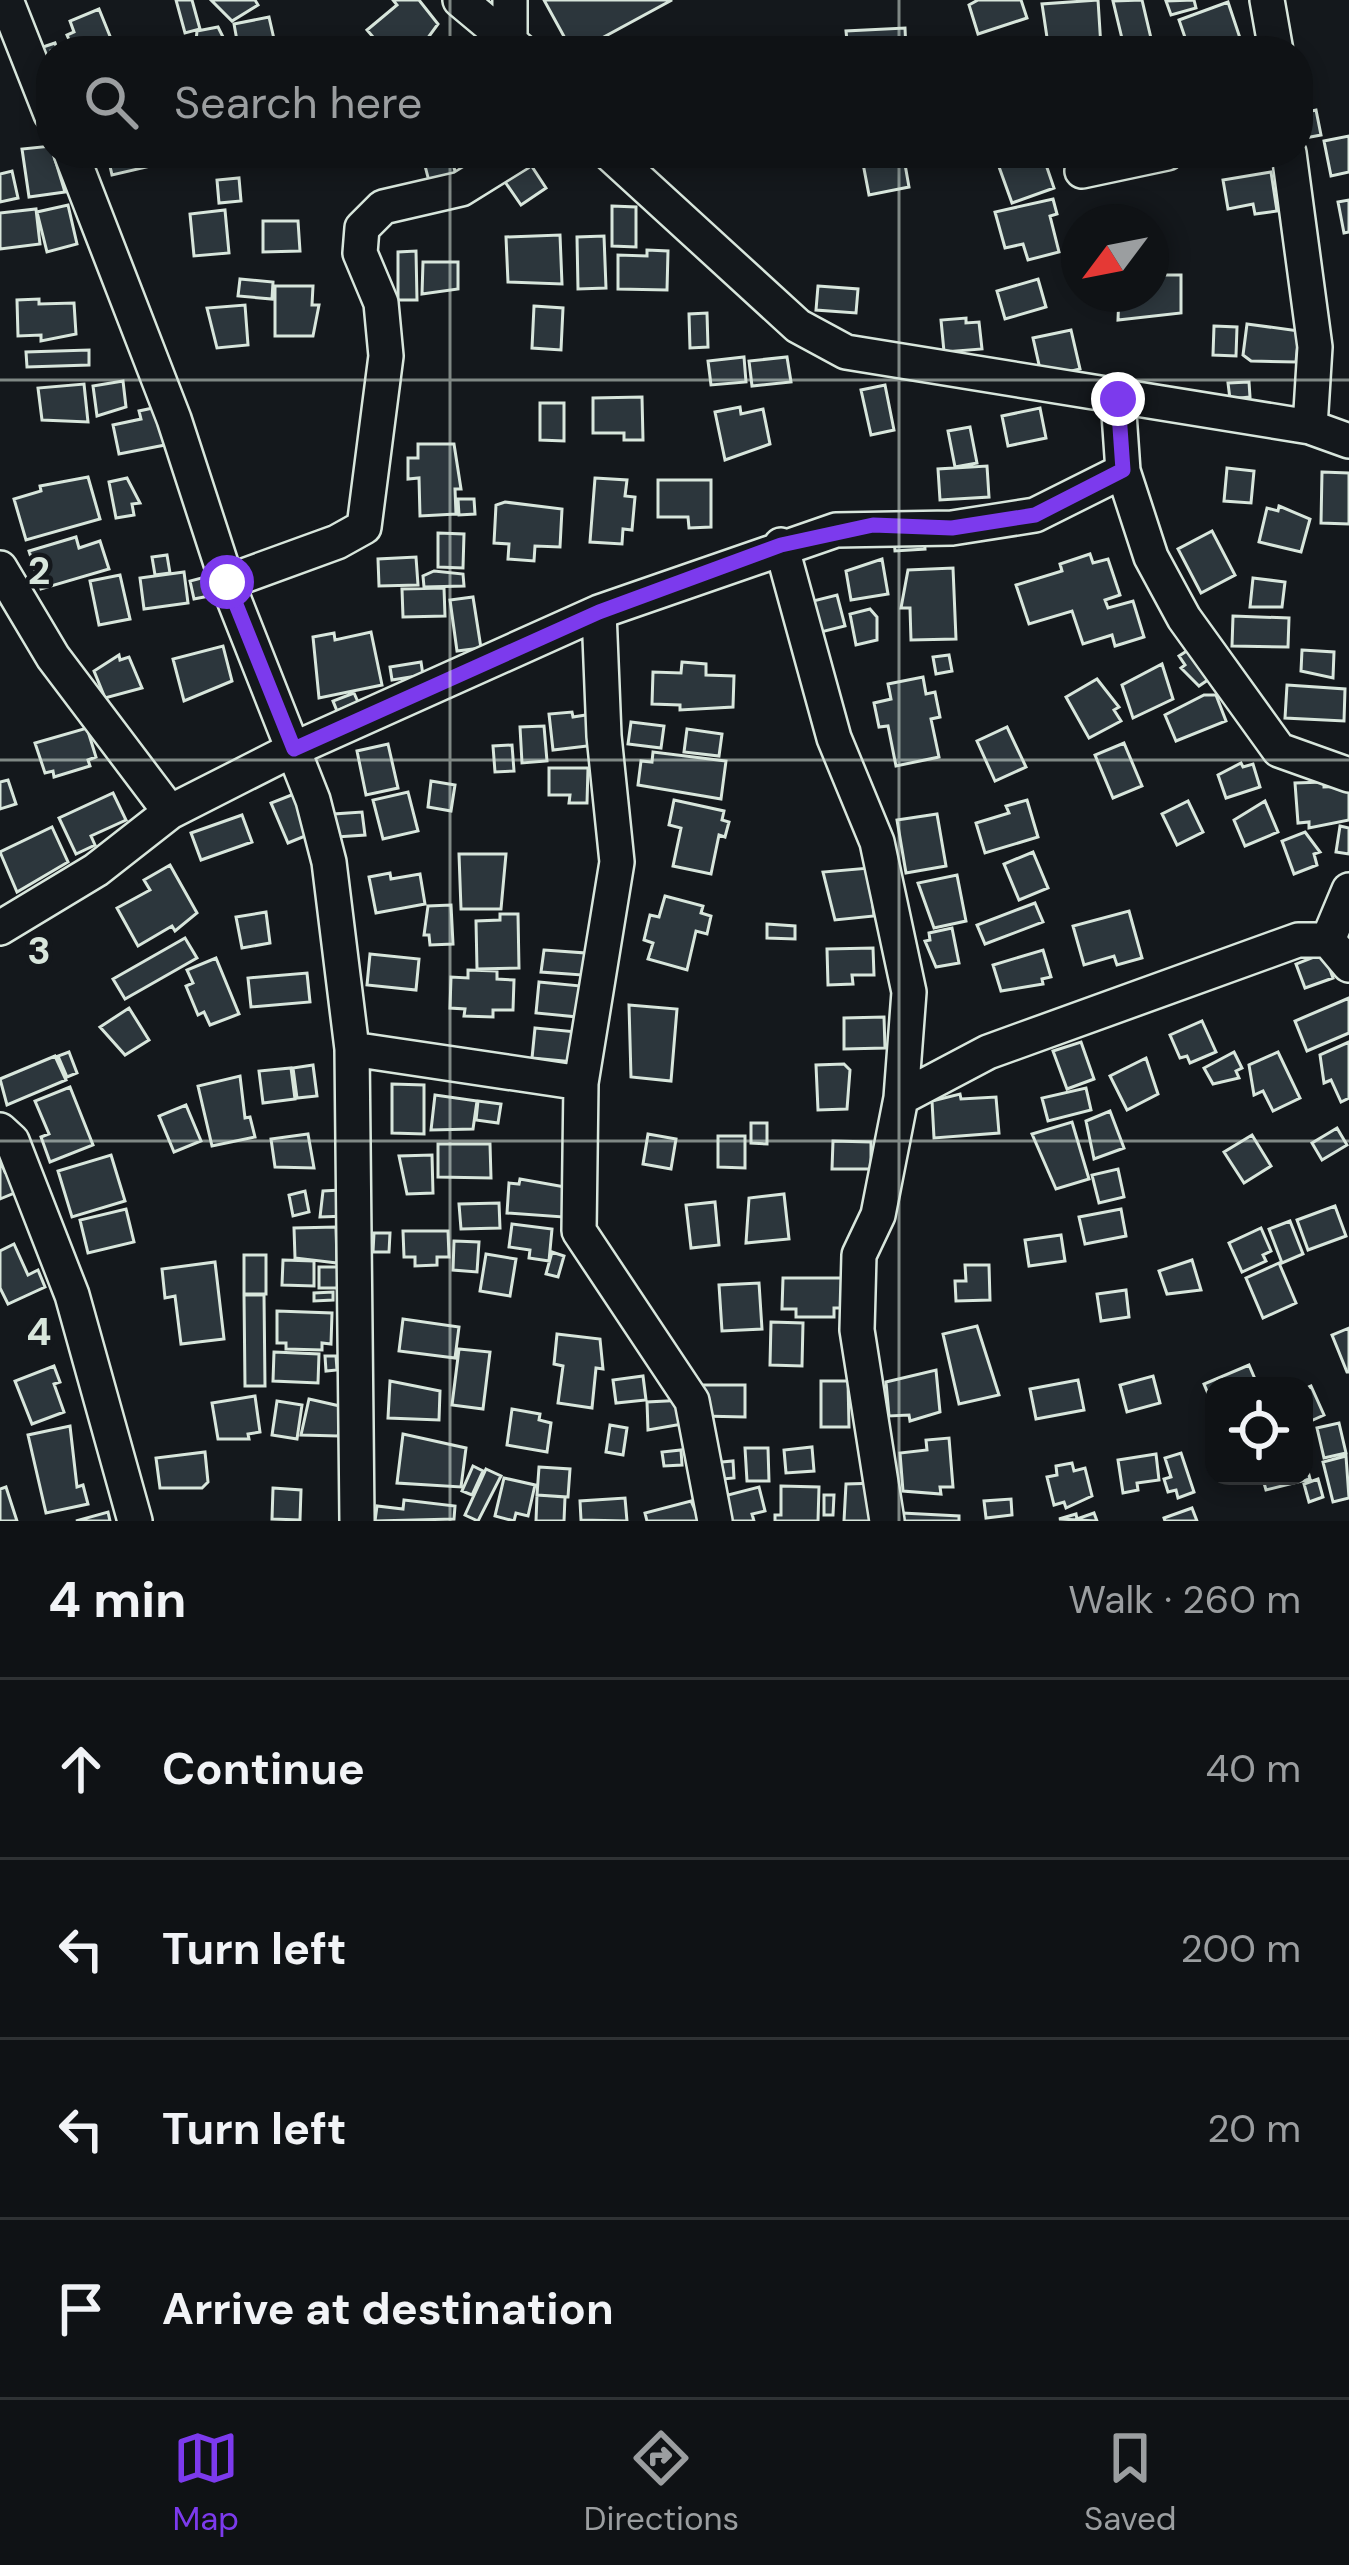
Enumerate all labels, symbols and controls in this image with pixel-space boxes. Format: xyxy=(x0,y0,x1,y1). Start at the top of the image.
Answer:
search box xyxy=(36,36,1313,168)
icon: search xyxy=(78,69,144,135)
text: Search here xyxy=(174,73,422,132)
north arrow xyxy=(1061,204,1169,312)
route end xyxy=(1091,372,1145,426)
text: 2 xyxy=(28,545,50,596)
route start xyxy=(200,555,254,609)
text: 3 xyxy=(27,925,51,976)
text: 4 xyxy=(26,1306,52,1357)
map controls xyxy=(1205,1377,1313,1485)
button: locate xyxy=(1205,1377,1313,1485)
text: 4 min xyxy=(48,1566,187,1633)
text: Walk · 260 m xyxy=(1068,1574,1301,1625)
icon: ahead xyxy=(48,1736,114,1802)
text: Continue xyxy=(162,1739,365,1798)
text: 40 m xyxy=(1206,1743,1301,1794)
icon: left xyxy=(48,1916,114,1982)
text: Turn left xyxy=(162,1919,346,1978)
text: 200 m xyxy=(1180,1923,1301,1974)
icon: left xyxy=(48,2096,114,2162)
text: Turn left xyxy=(162,2099,346,2158)
text: 20 m xyxy=(1207,2103,1301,2154)
icon: arrive xyxy=(48,2276,114,2342)
text: Arrive at destination xyxy=(162,2279,614,2338)
tab: Map xyxy=(172,2425,239,2540)
tab: Directions xyxy=(584,2425,739,2540)
tab: Saved xyxy=(1084,2425,1177,2540)

